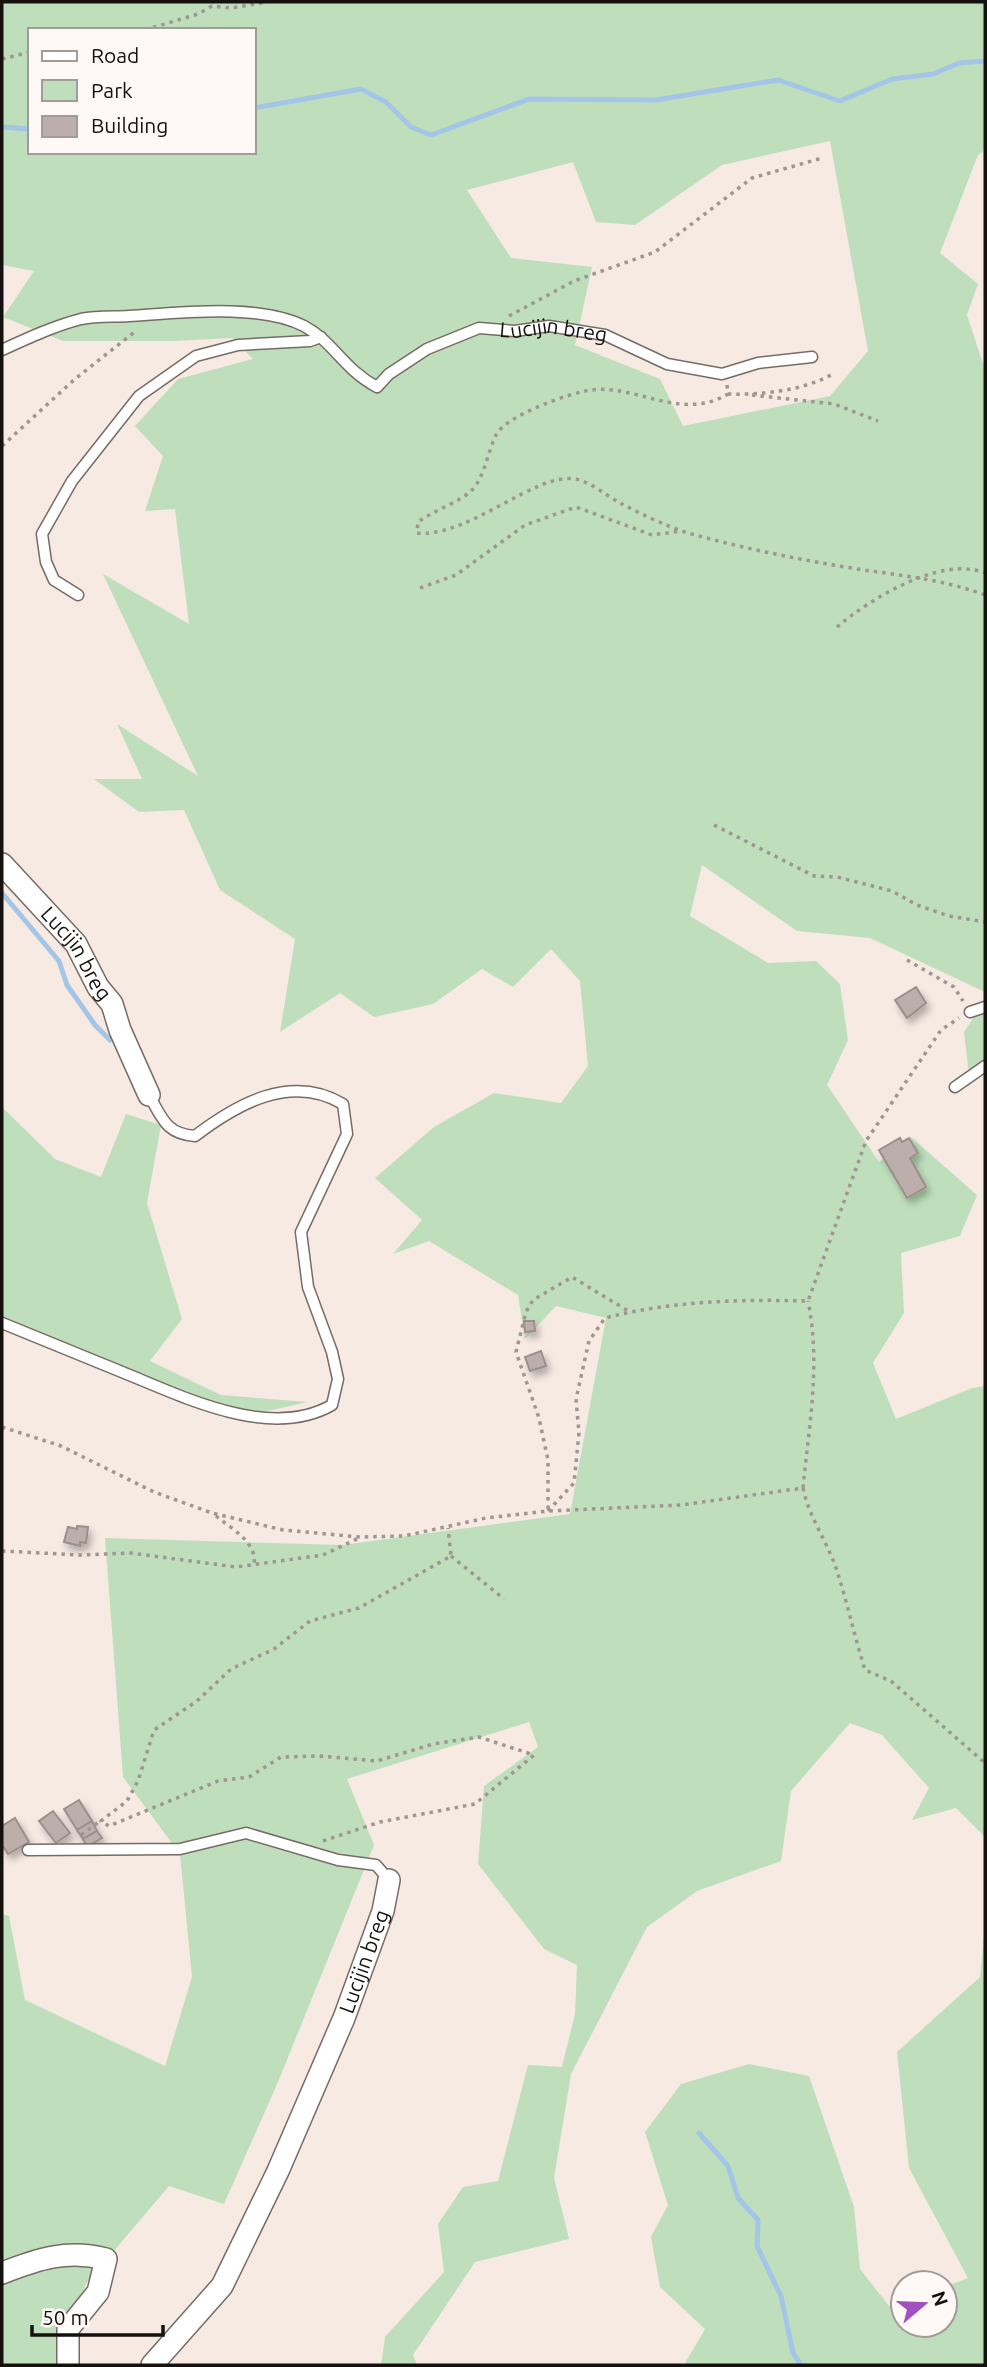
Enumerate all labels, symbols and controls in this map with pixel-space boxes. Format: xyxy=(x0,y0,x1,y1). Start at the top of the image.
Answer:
legend xyxy=(28,28,256,154)
text: Road xyxy=(91,43,139,67)
text: Park xyxy=(91,78,133,102)
text: Building xyxy=(91,113,168,137)
street label: Lucijin breg xyxy=(499,313,609,346)
street label: Lucijin breg xyxy=(37,901,117,1005)
street label: Lucijin breg xyxy=(334,1906,393,2016)
north arrow xyxy=(889,2269,959,2339)
text: N xyxy=(927,2288,953,2309)
scale bar xyxy=(32,2294,163,2338)
text: 50 m xyxy=(42,2305,89,2329)

